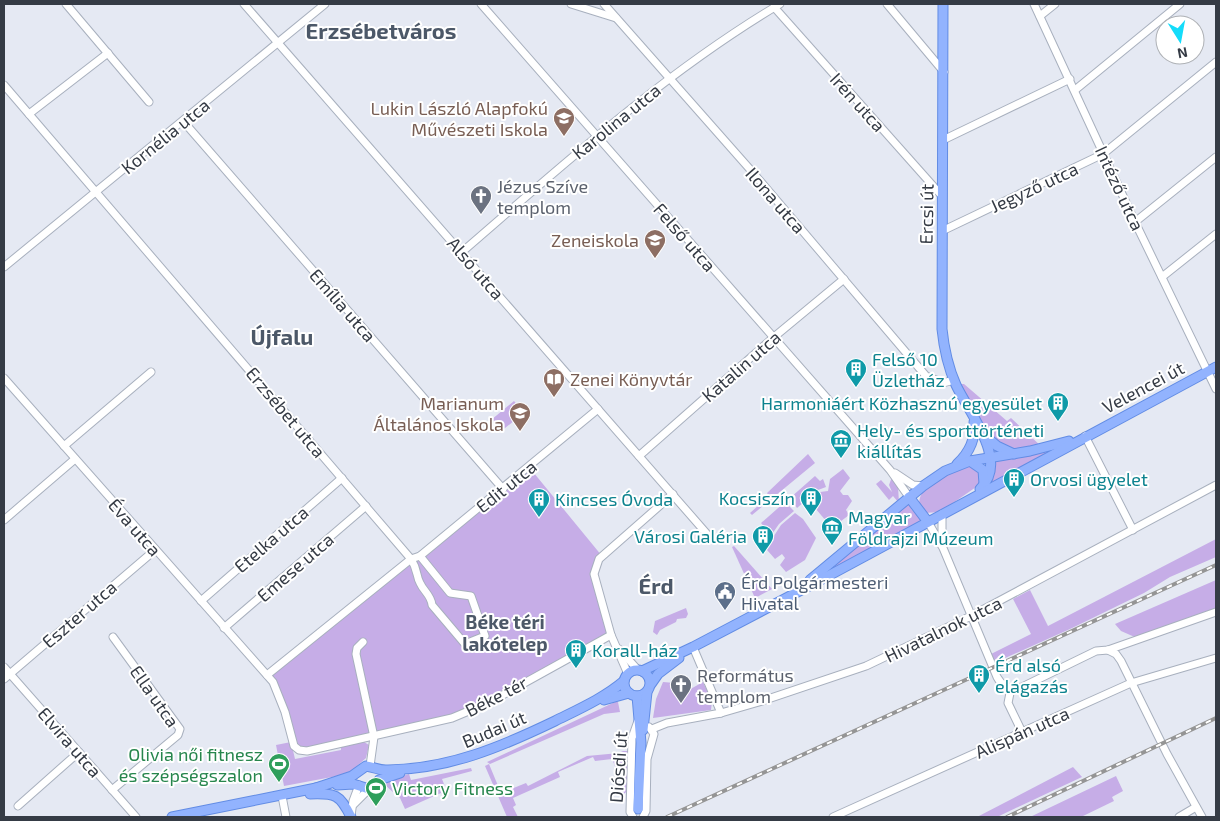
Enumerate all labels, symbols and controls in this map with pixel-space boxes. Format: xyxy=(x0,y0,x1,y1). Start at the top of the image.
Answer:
north arrow xyxy=(1155,15,1205,65)
district label: Erzsébetváros xyxy=(306,17,456,43)
text: N xyxy=(1176,44,1189,63)
street label: Irén utca xyxy=(826,68,890,136)
street label: Karolina utca xyxy=(567,79,665,163)
street label: Kornélia utca xyxy=(116,94,214,178)
place label: Lukin László Alapfokú Művészeti Iskola xyxy=(371,97,548,140)
school or university icon: Lukin László Alapfokú Művészeti Iskola xyxy=(552,106,576,137)
street label: Intéző utca xyxy=(1091,142,1149,234)
street label: Jegyző utca xyxy=(986,157,1082,217)
street label: Ilona utca xyxy=(741,162,811,238)
place label: Jézus Szíve templom xyxy=(497,175,588,218)
street label: Ercsi út xyxy=(914,183,938,244)
church icon: Jézus Szíve templom xyxy=(469,184,493,215)
street label: Felső utca xyxy=(649,198,721,276)
school or university icon: Zeneiskola xyxy=(643,228,667,259)
place label: Zeneiskola xyxy=(551,229,639,251)
street label: Alsó utca xyxy=(443,232,509,304)
street label: Emília utca xyxy=(305,264,381,346)
district label: Újfalu xyxy=(251,323,313,349)
street label: Katalin utca xyxy=(697,326,785,406)
place label: Felső 10 Üzletház xyxy=(872,348,945,391)
street label: Velencei út xyxy=(1098,356,1188,418)
building icon: Felső 10 Üzletház xyxy=(844,357,868,388)
street label: Erzsébet utca xyxy=(242,362,330,462)
library icon: Zenei Könyvtár xyxy=(542,367,566,398)
place label: Zenei Könyvtár xyxy=(570,368,693,390)
building icon: Harmoniáért Közhasznú egyesület xyxy=(1046,391,1070,422)
place label: Marianum Általános Iskola xyxy=(374,392,504,435)
place label: Harmoniáért Közhasznú egyesület xyxy=(761,392,1042,414)
school or university icon: Marianum Általános Iskola xyxy=(508,401,532,432)
place label: Hely- és sporttörténeti kiállítás xyxy=(857,419,1044,462)
museum icon: Hely- és sporttörténeti kiállítás xyxy=(829,428,853,459)
street label: Edit utca xyxy=(471,455,541,517)
building icon: Orvosi ügyelet xyxy=(1002,467,1026,498)
place label: Orvosi ügyelet xyxy=(1030,468,1148,490)
building icon: Kocsiszín xyxy=(799,486,823,517)
building icon: Kincses Óvoda xyxy=(527,487,551,518)
place label: Kocsiszín xyxy=(719,487,795,509)
place label: Kincses Óvoda xyxy=(555,488,673,510)
street label: Éva utca xyxy=(104,494,166,560)
street label: Etelka utca xyxy=(230,501,312,577)
place label: Magyar Földrajzi Múzeum xyxy=(848,506,993,549)
museum icon: Magyar Földrajzi Múzeum xyxy=(820,515,844,546)
building icon: Városi Galéria xyxy=(751,524,775,555)
place label: Városi Galéria xyxy=(634,525,747,547)
street label: Emese utca xyxy=(252,528,338,606)
place label: Érd Polgármesteri Hivatal xyxy=(741,571,888,614)
district label: Érd xyxy=(638,572,674,598)
street label: Eszter utca xyxy=(37,576,121,652)
public building icon: Érd Polgármesteri Hivatal xyxy=(713,580,737,611)
street label: Hivatalnok utca xyxy=(881,591,1005,667)
district label: Béke téri lakótelep xyxy=(462,610,548,655)
building icon: Korall-ház xyxy=(564,638,588,669)
place label: Korall-ház xyxy=(592,639,678,661)
place label: Érd alsó elágazás xyxy=(995,654,1068,697)
street label: Ella utca xyxy=(126,661,184,731)
building icon: Érd alsó elágazás xyxy=(967,663,991,694)
place label: Református templom xyxy=(697,664,794,707)
street label: Béke tér xyxy=(461,671,531,721)
church icon: Református templom xyxy=(669,673,693,704)
street label: Alispán utca xyxy=(972,701,1072,763)
street label: Elvira utca xyxy=(34,702,106,782)
street label: Budai út xyxy=(459,706,529,752)
street label: Diósdi út xyxy=(605,730,631,804)
place label: Olivia női fitnesz és szépségszalon xyxy=(119,743,263,786)
sports icon: Olivia női fitnesz és szépségszalon xyxy=(267,752,291,783)
sports icon: Victory Fitness xyxy=(364,776,388,807)
place label: Victory Fitness xyxy=(392,777,513,799)

